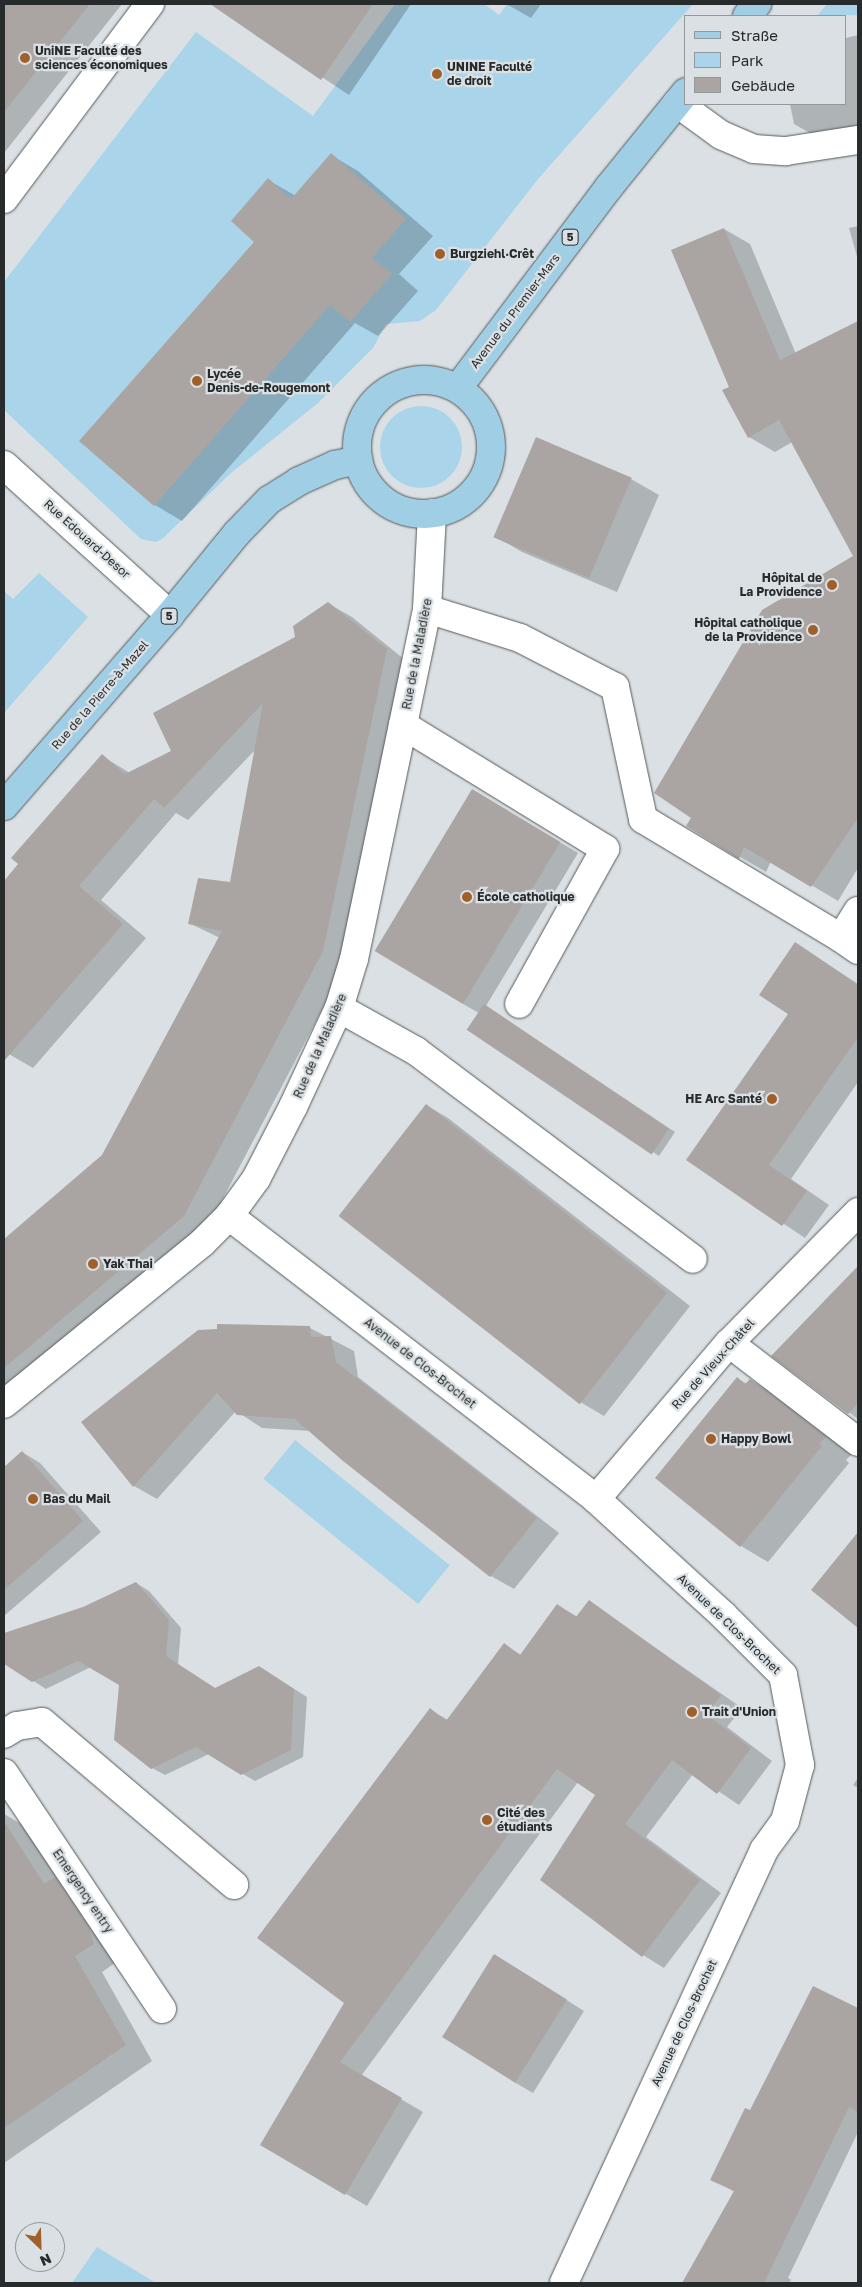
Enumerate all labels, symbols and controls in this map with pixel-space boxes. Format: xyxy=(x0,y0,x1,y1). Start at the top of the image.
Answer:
legend xyxy=(684,15,847,105)
text: Straße xyxy=(731,26,778,44)
place label: UniNE Faculté des sciences économiques xyxy=(35,44,168,72)
text: Park xyxy=(731,51,763,69)
marker: UniNE Faculté des sciences économiques xyxy=(19,52,31,64)
place label: UNINE Faculté de droit xyxy=(447,60,532,88)
marker: UNINE Faculté de droit xyxy=(431,68,443,80)
text: Gebäude xyxy=(731,76,795,94)
road number: 5 xyxy=(561,228,579,246)
place label: Burgziehl·Crêt xyxy=(450,247,534,261)
marker: Burgziehl·Crêt xyxy=(434,248,446,260)
street label: Avenue du Premier-Mars xyxy=(467,251,563,371)
place label: Lycée Denis-de-Rougemont xyxy=(207,367,330,395)
marker: Lycée Denis-de-Rougemont xyxy=(191,375,203,387)
street label: Rue Edouard-Desor xyxy=(41,496,133,582)
place label: Hôpital de La Providence xyxy=(739,571,822,599)
marker: Hôpital de La Providence xyxy=(826,579,838,591)
street label: Rue de la Maladière xyxy=(399,597,435,711)
road number: 5 xyxy=(160,608,178,624)
place label: Hôpital catholique de la Providence xyxy=(694,616,802,644)
marker: Hôpital catholique de la Providence xyxy=(806,623,820,637)
street label: Rue de la Pierre-à-Mazel xyxy=(49,637,151,753)
place label: École catholique xyxy=(477,890,575,904)
marker: École catholique xyxy=(461,891,473,903)
street label: Rue de la Maladière xyxy=(290,992,350,1100)
place label: HE Arc Santé xyxy=(685,1092,762,1106)
marker: HE Arc Santé xyxy=(766,1093,778,1105)
place label: Yak Thai xyxy=(103,1257,153,1271)
marker: Yak Thai xyxy=(87,1258,99,1270)
street label: Avenue de Clos-Brochet xyxy=(361,1315,479,1411)
street label: Rue de Vieux-Châtel xyxy=(669,1316,757,1412)
place label: Happy Bowl xyxy=(721,1432,791,1446)
marker: Happy Bowl xyxy=(705,1433,717,1445)
place label: Bas du Mail xyxy=(43,1492,111,1506)
marker: Bas du Mail xyxy=(27,1493,39,1505)
street label: Avenue de Clos-Brochet xyxy=(674,1571,784,1677)
place label: Trait d'Union xyxy=(702,1705,776,1719)
marker: Trait d'Union xyxy=(686,1706,698,1718)
place label: Cité des étudiants xyxy=(497,1806,552,1834)
marker: Cité des étudiants xyxy=(481,1814,493,1826)
street label: Emergency entry xyxy=(50,1846,116,1936)
street label: Avenue de Clos-Brochet xyxy=(648,1957,720,2089)
north arrow xyxy=(15,2222,65,2272)
text: N xyxy=(38,2250,54,2270)

